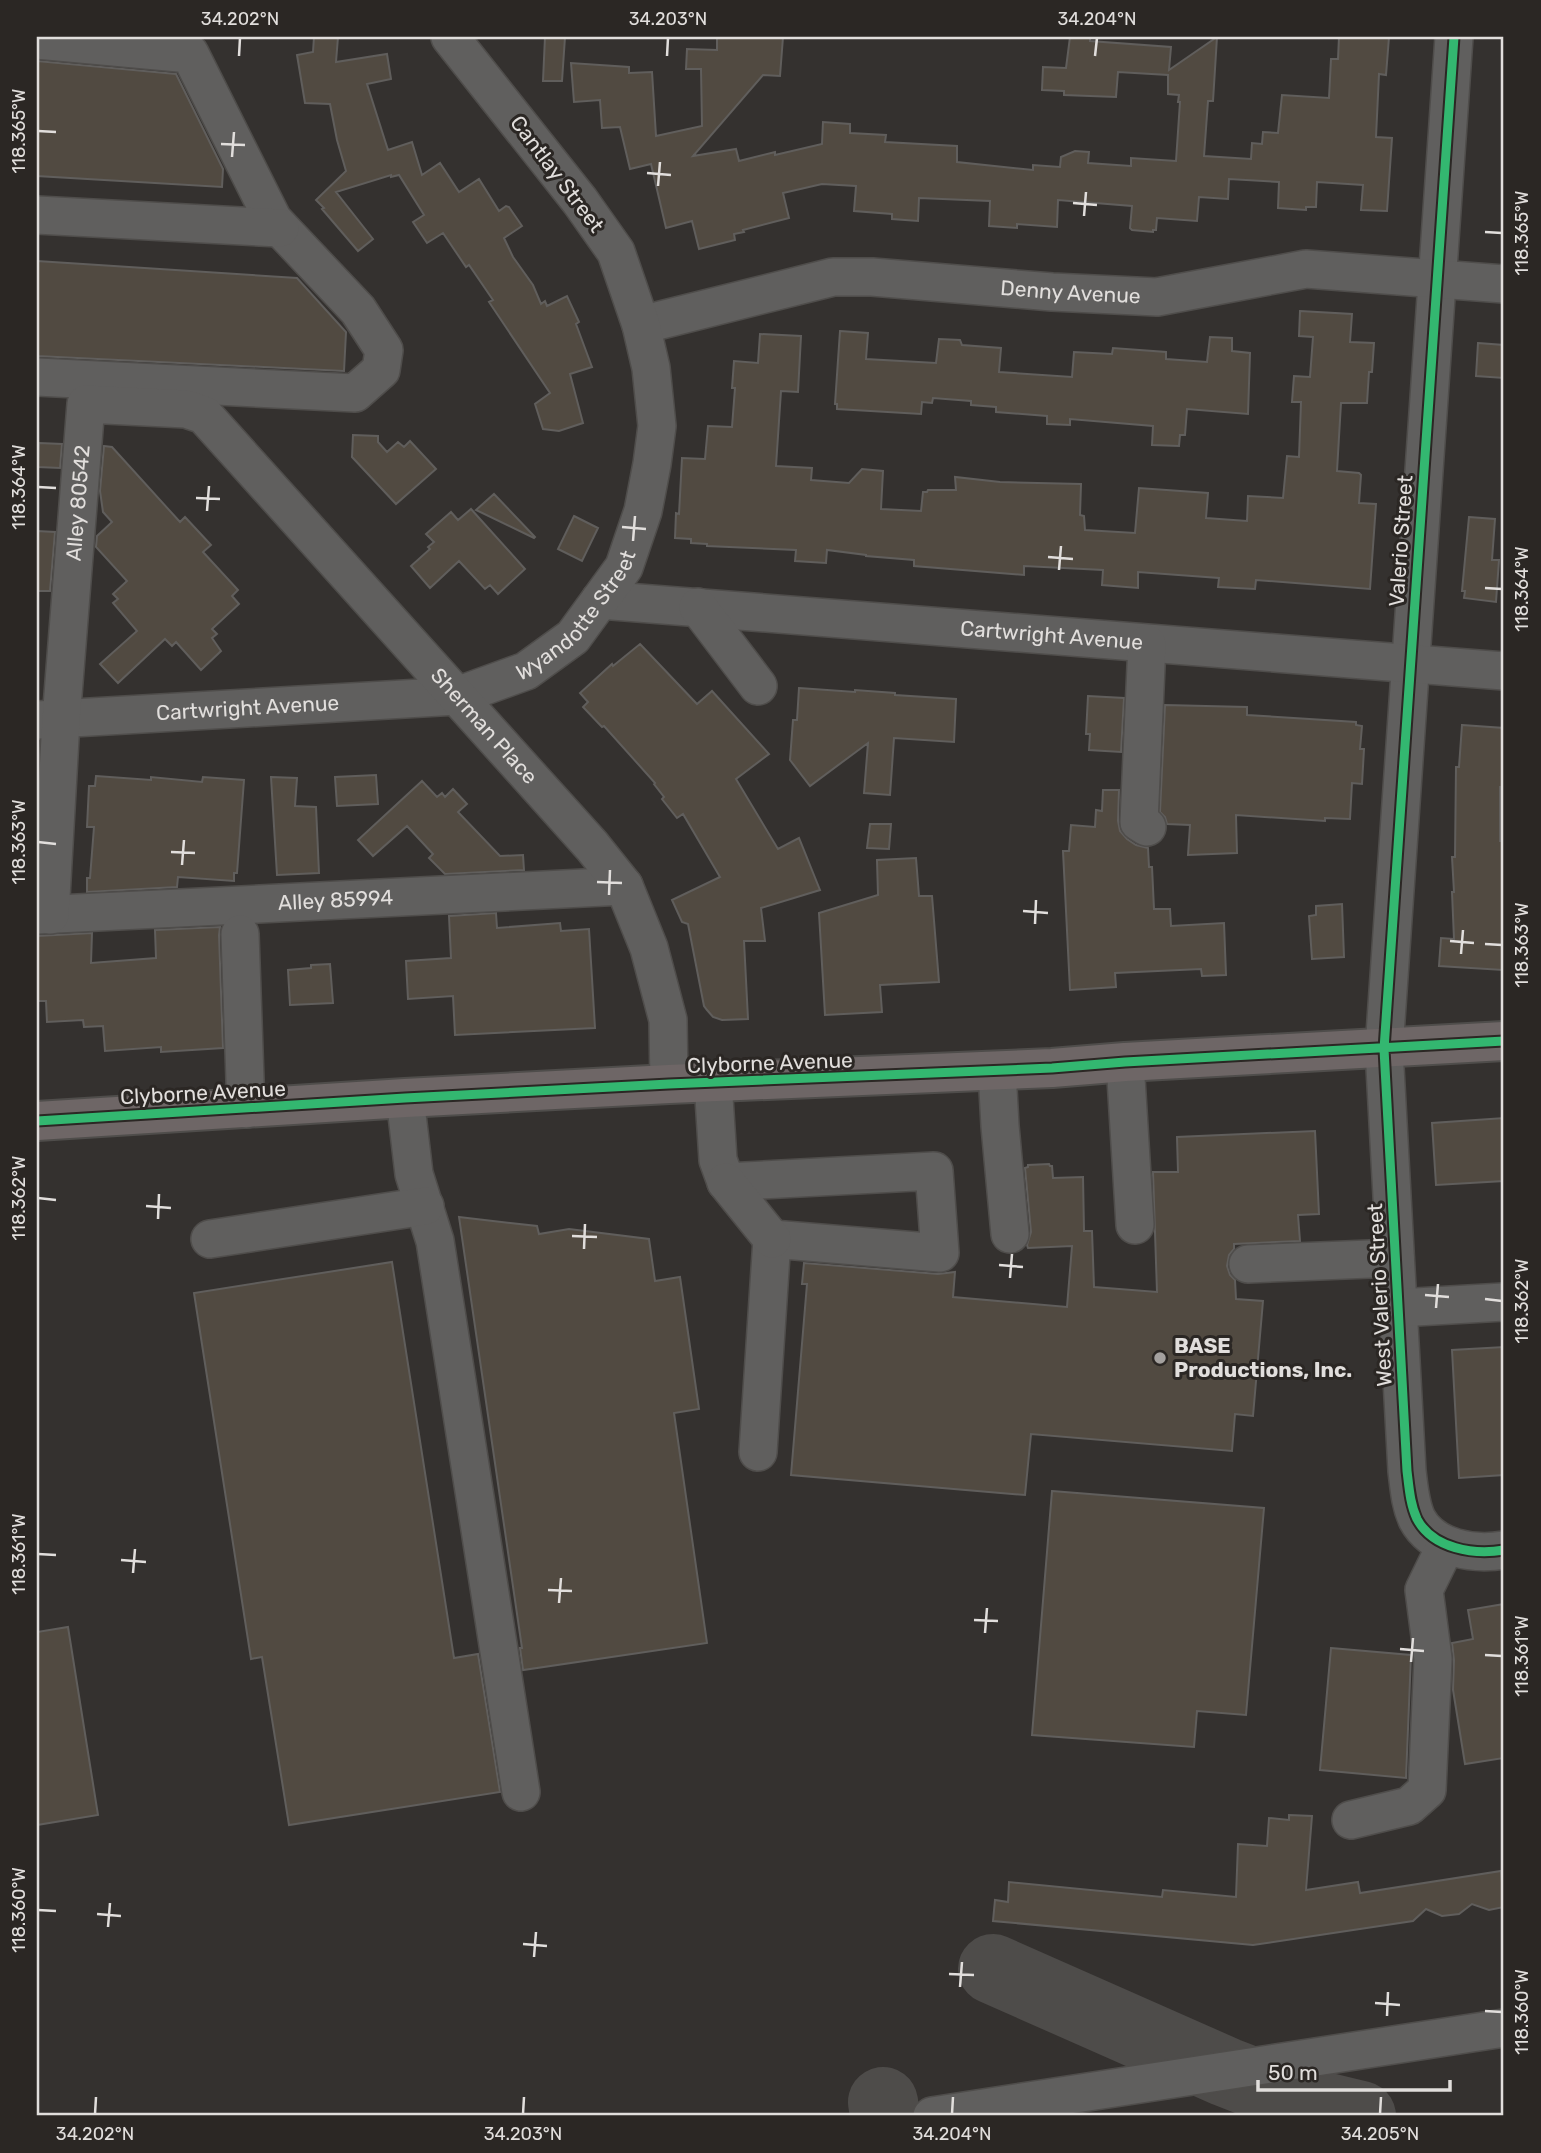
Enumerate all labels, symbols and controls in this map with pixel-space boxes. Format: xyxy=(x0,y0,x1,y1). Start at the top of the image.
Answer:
text: 34.202°N xyxy=(201,8,279,30)
text: 34.203°N xyxy=(629,8,707,30)
text: 34.204°N xyxy=(1058,8,1136,30)
text: 118.365°W xyxy=(8,89,30,173)
street label: Cantlay Street xyxy=(505,110,609,237)
text: 118.365°W xyxy=(1511,191,1533,275)
street label: Denny Avenue xyxy=(999,275,1141,308)
text: 118.364°W xyxy=(8,444,30,530)
street label: Alley 80542 xyxy=(61,444,95,562)
street label: Valerio Street xyxy=(1383,474,1418,608)
text: 118.364°W xyxy=(1511,546,1533,632)
street label: Wyandotte Street xyxy=(513,547,641,686)
street label: Cartwright Avenue xyxy=(959,615,1144,655)
street label: Sherman Place xyxy=(426,663,543,789)
street label: Cartwright Avenue xyxy=(155,690,340,725)
text: 118.363°W xyxy=(8,799,30,885)
street label: Alley 85994 xyxy=(277,884,394,915)
text: 118.363°W xyxy=(1511,902,1533,988)
street label: Clyborne Avenue xyxy=(687,1047,853,1078)
street label: Clyborne Avenue xyxy=(120,1076,286,1109)
text: 118.362°W xyxy=(8,1156,30,1240)
street label: West Valerio Street xyxy=(1362,1203,1397,1387)
text: 118.362°W xyxy=(1511,1259,1533,1343)
place label: BASE Productions, Inc. xyxy=(1174,1333,1352,1382)
marker: BASE Productions, Inc. xyxy=(1152,1350,1168,1366)
text: 118.361°W xyxy=(8,1513,30,1595)
text: 118.361°W xyxy=(1511,1615,1533,1697)
text: 118.360°W xyxy=(8,1867,30,1953)
text: 118.360°W xyxy=(1511,1969,1533,2055)
scale bar xyxy=(1258,2048,1450,2092)
text: 50 m xyxy=(1268,2060,1318,2085)
text: 34.202°N xyxy=(56,2123,134,2145)
text: 34.203°N xyxy=(484,2123,562,2145)
text: 34.204°N xyxy=(913,2123,991,2145)
text: 34.205°N xyxy=(1341,2123,1419,2145)

